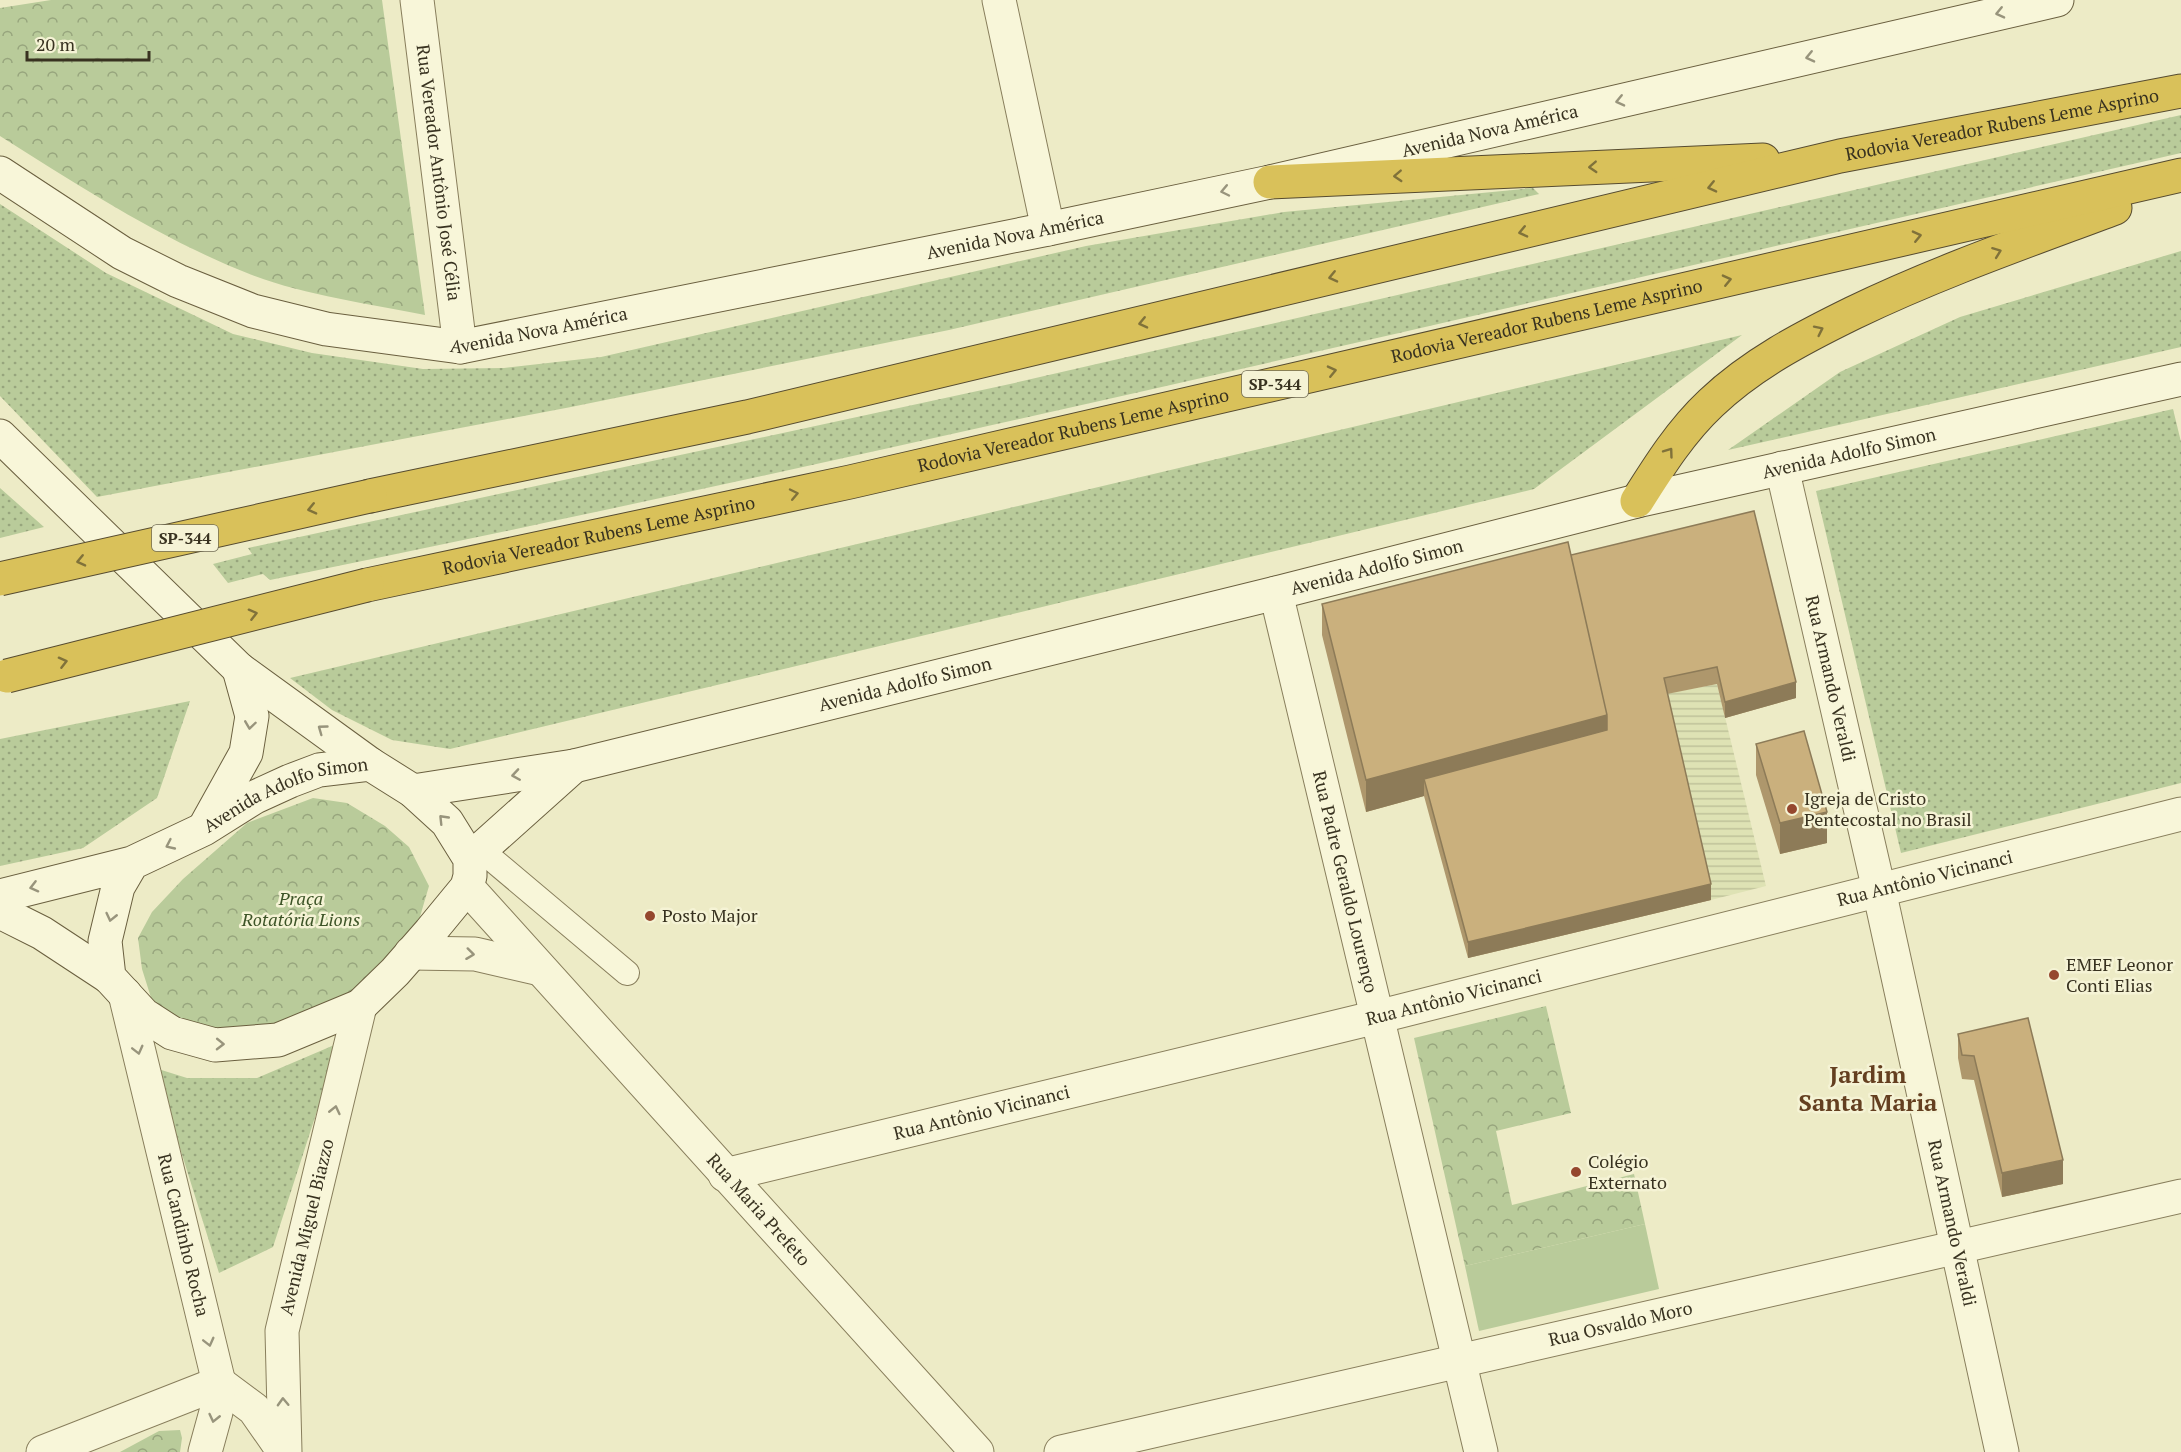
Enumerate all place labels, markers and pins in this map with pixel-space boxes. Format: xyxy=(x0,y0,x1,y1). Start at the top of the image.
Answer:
place label: Igreja de Cristo Pentecostal no Brasil xyxy=(1804,786,1972,831)
marker: Igreja de Cristo Pentecostal no Brasil xyxy=(1785,802,1799,816)
place label: Posto Major xyxy=(662,903,758,927)
marker: Posto Major xyxy=(643,909,657,923)
place label: EMEF Leonor Conti Elias xyxy=(2066,952,2173,997)
marker: EMEF Leonor Conti Elias xyxy=(2047,968,2061,982)
place label: Colégio Externato xyxy=(1588,1149,1667,1194)
marker: Colégio Externato xyxy=(1569,1165,1583,1179)

